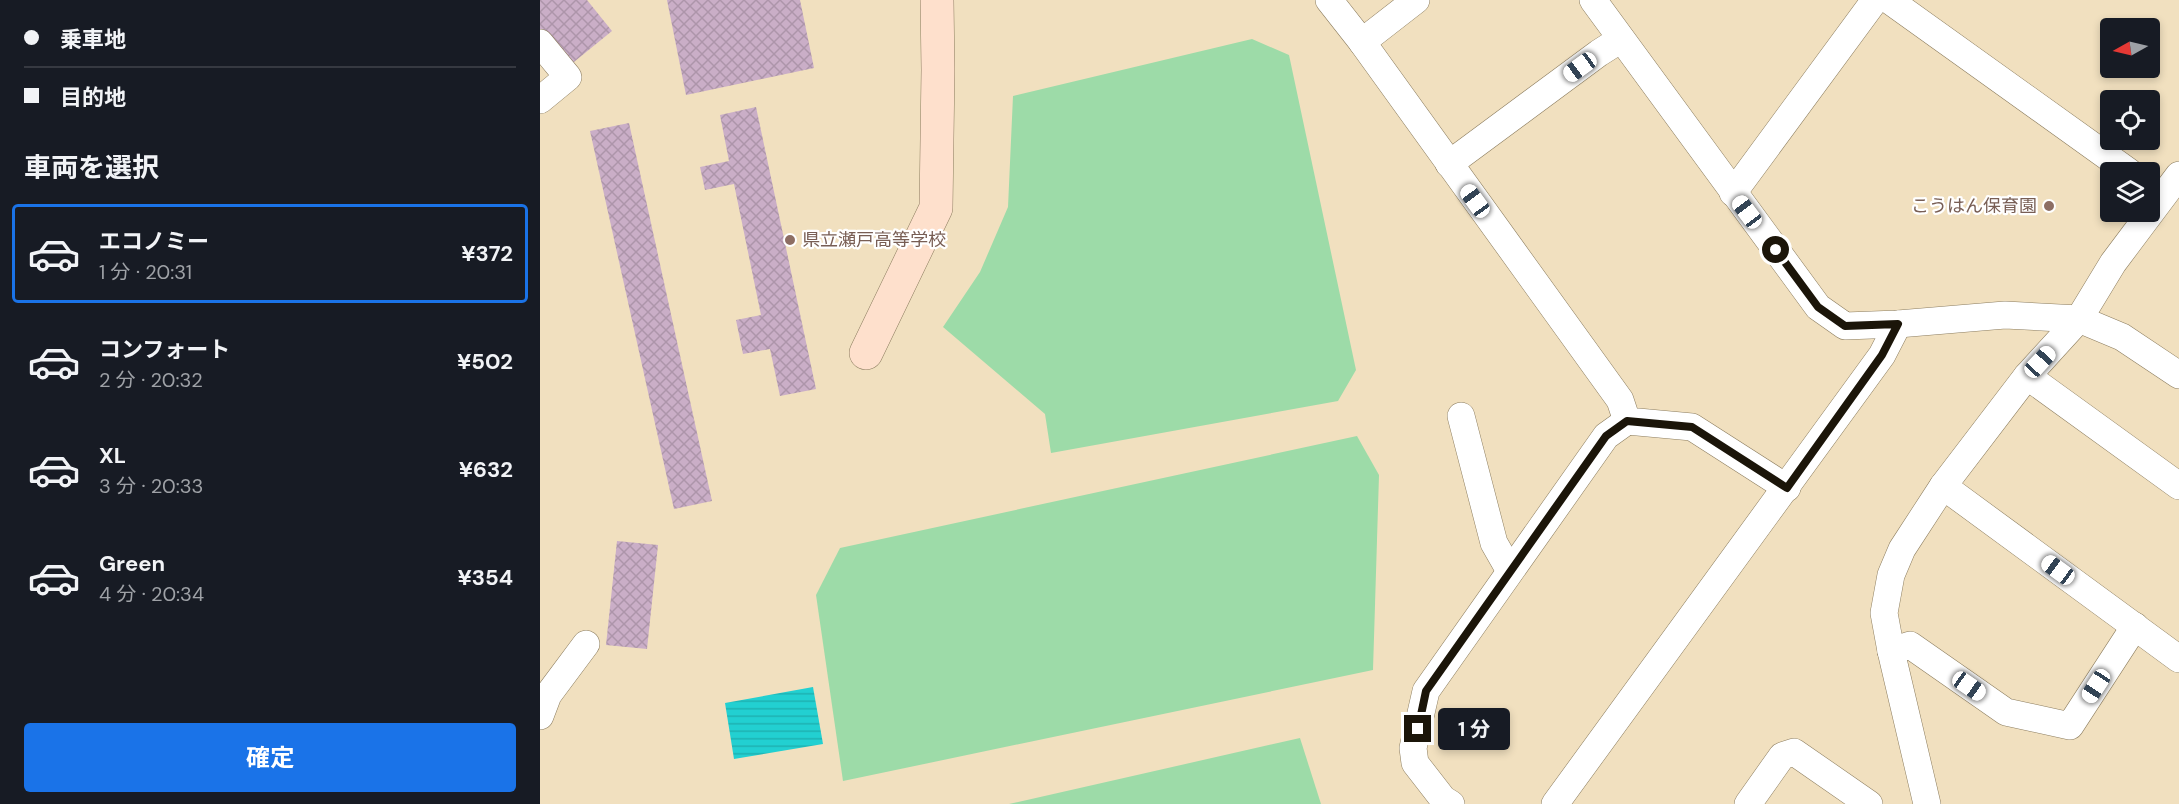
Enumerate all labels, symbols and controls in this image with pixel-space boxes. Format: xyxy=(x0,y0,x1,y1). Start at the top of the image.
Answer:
north arrow xyxy=(2100,18,2160,78)
map controls xyxy=(2100,18,2160,222)
text: 乗車地 xyxy=(60,25,126,54)
car xyxy=(1560,49,1600,85)
text: 目的地 xyxy=(60,83,126,112)
button: locate xyxy=(2100,90,2160,150)
text: 車両を選択 xyxy=(24,150,159,185)
button: layers xyxy=(2100,162,2160,222)
car xyxy=(1457,181,1493,221)
car xyxy=(1729,192,1765,232)
place label: こうはん保育園 xyxy=(1911,194,2037,218)
marker: こうはん保育園 xyxy=(2042,199,2056,213)
icon: car xyxy=(27,227,81,281)
text: エコノミー xyxy=(99,227,209,256)
place label: 県立瀬戸高等学校 xyxy=(802,228,946,252)
marker: 県立瀬戸高等学校 xyxy=(783,233,797,247)
route start xyxy=(1762,236,1789,263)
text: ¥372 xyxy=(461,239,513,268)
text: 1 分 · 20:31 xyxy=(99,259,192,285)
icon: car xyxy=(27,335,81,389)
text: コンフォート xyxy=(99,335,230,364)
car xyxy=(2021,343,2059,381)
text: ¥502 xyxy=(457,347,513,376)
text: 2 分 · 20:32 xyxy=(99,367,203,393)
text: XL xyxy=(99,441,126,470)
icon: car xyxy=(27,443,81,497)
text: ¥632 xyxy=(459,455,513,484)
text: 3 分 · 20:33 xyxy=(99,473,203,499)
text: Green xyxy=(99,549,165,578)
icon: car xyxy=(27,551,81,605)
car xyxy=(2038,552,2078,588)
text: ¥354 xyxy=(457,563,513,592)
text: 4 分 · 20:34 xyxy=(99,581,204,607)
car xyxy=(2079,666,2113,706)
car xyxy=(1949,668,1989,704)
callout: 1 分 xyxy=(1439,708,1511,750)
route end xyxy=(1404,715,1431,742)
text: 1 分 xyxy=(1458,716,1490,742)
button: 確定 xyxy=(24,723,516,792)

